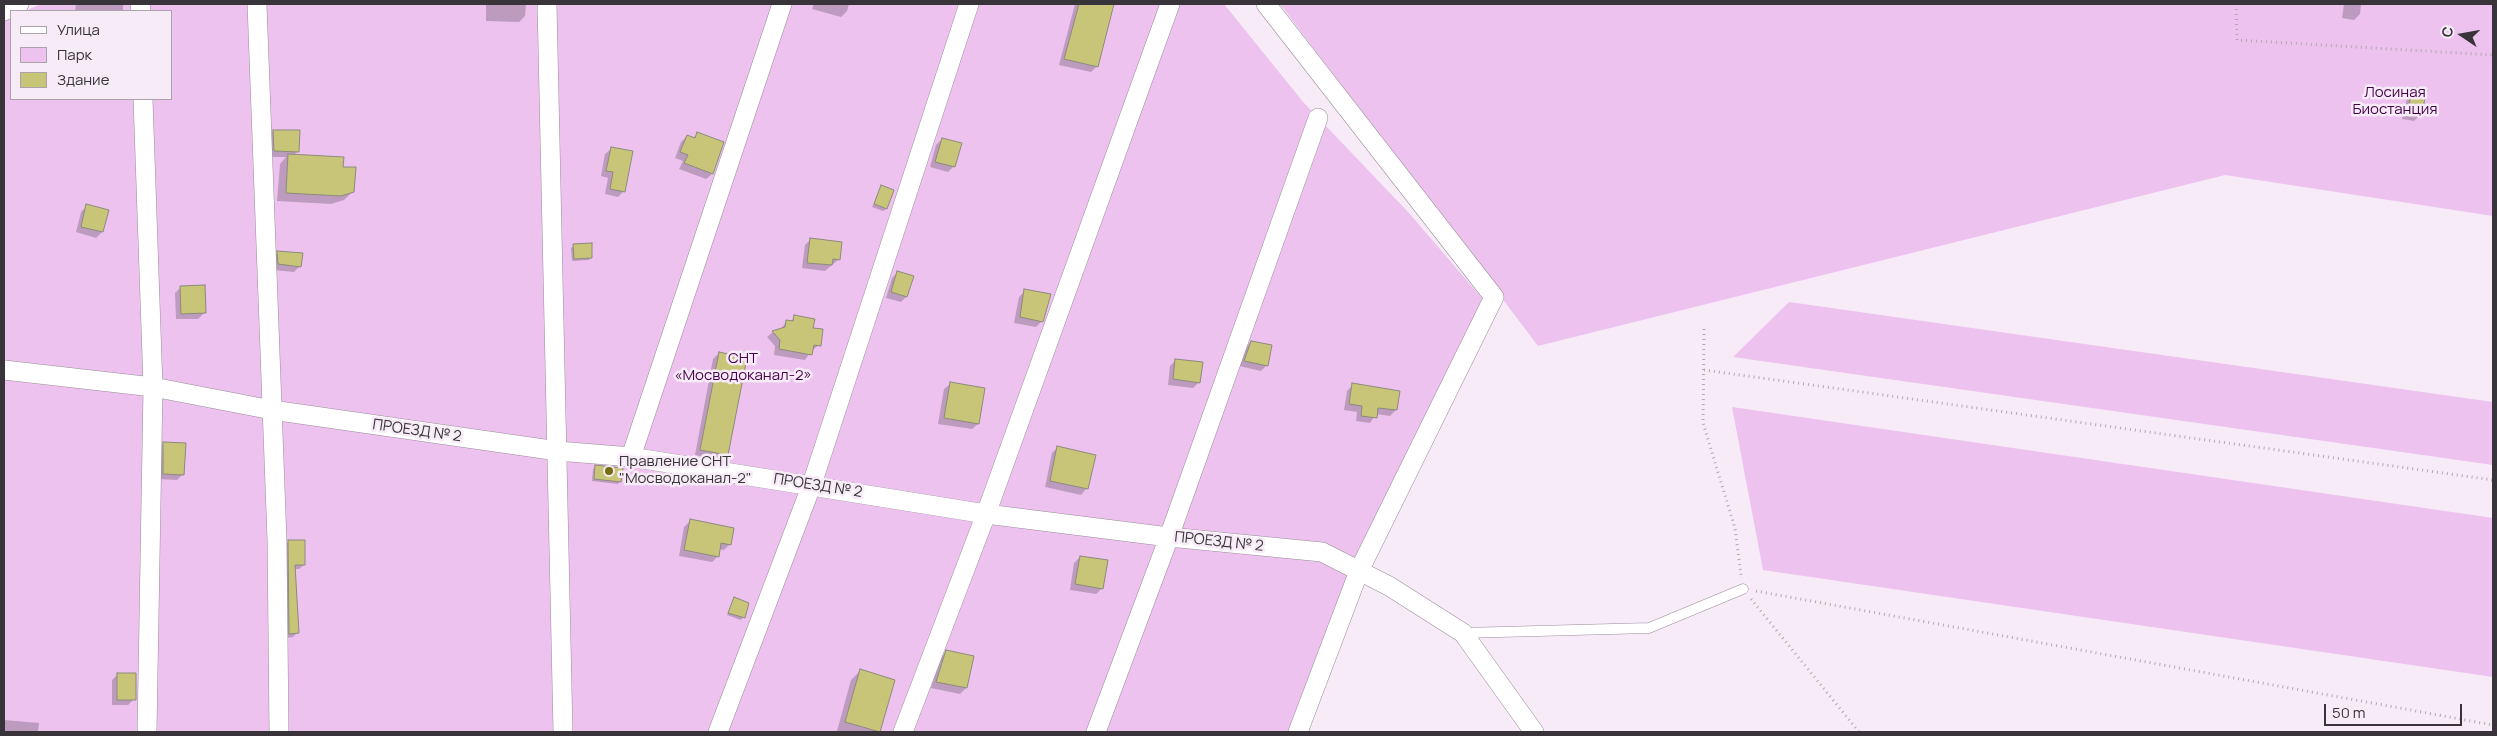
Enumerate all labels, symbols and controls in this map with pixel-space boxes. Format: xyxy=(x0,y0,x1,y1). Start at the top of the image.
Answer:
legend xyxy=(10,10,172,100)
north arrow xyxy=(2437,10,2487,60)
text: Улица xyxy=(57,19,100,40)
text: С xyxy=(2436,25,2457,39)
text: Парк xyxy=(57,44,92,65)
text: Здание xyxy=(57,69,109,90)
park label: Лосиная Биостанция xyxy=(2352,84,2438,119)
park label: СНТ «Мосводоканал-2» xyxy=(674,350,812,385)
street label: ПРОЕЗД № 2 xyxy=(371,416,463,446)
place label: Правление СНТ "Мосводоканал-2" xyxy=(619,453,752,488)
marker: Правление СНТ "Мосводоканал-2" xyxy=(603,465,615,477)
street label: ПРОЕЗД № 2 xyxy=(772,470,864,502)
street label: ПРОЕЗД № 2 xyxy=(1174,528,1264,556)
scale bar xyxy=(2327,694,2464,726)
text: 50 m xyxy=(2332,702,2366,723)

